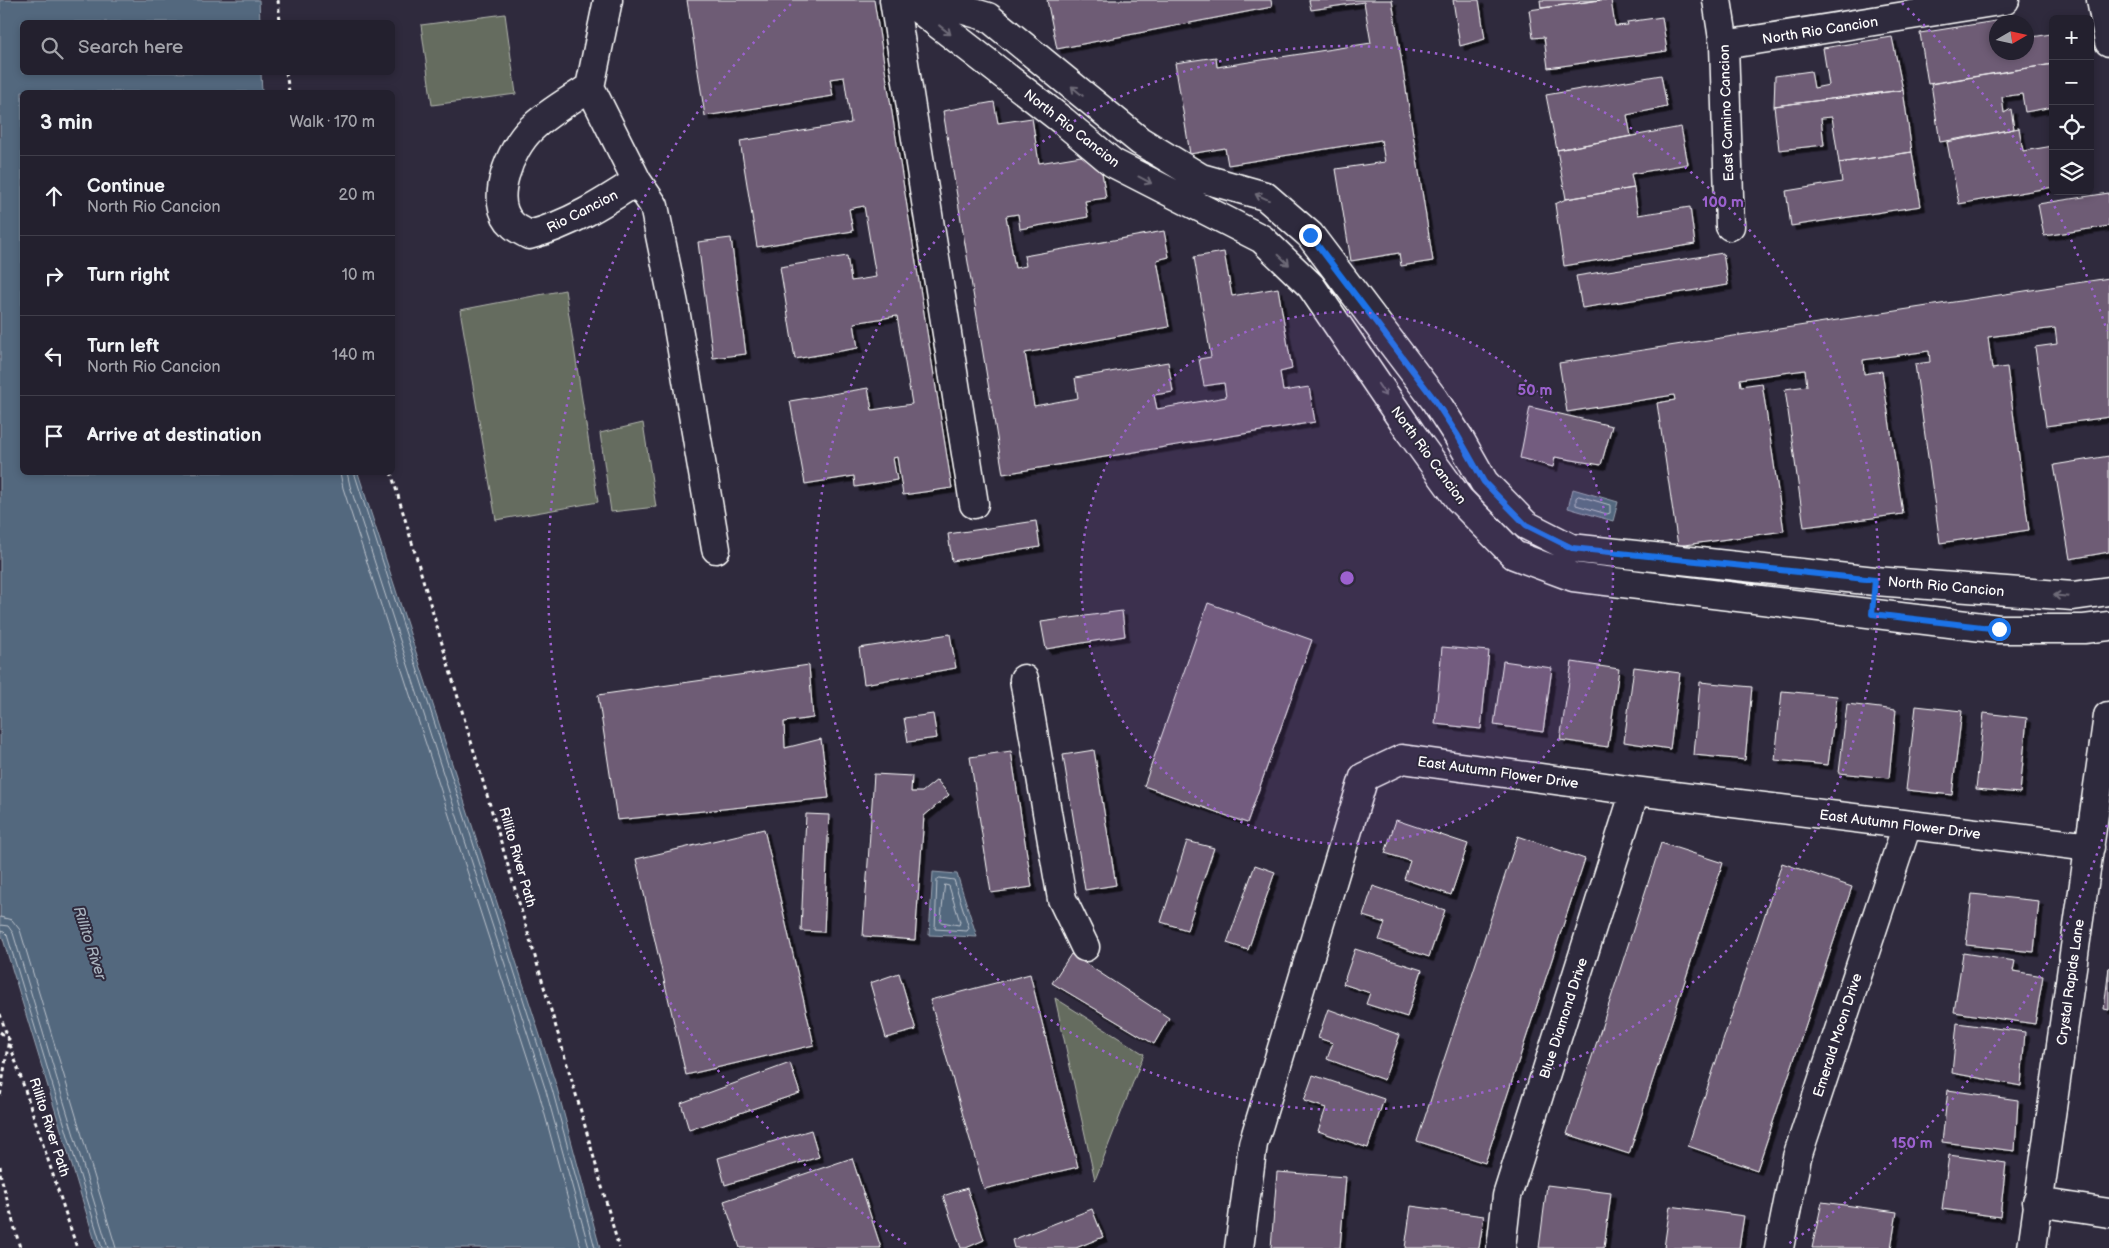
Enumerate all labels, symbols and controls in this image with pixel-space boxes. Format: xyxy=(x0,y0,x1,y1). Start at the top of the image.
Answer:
street label: North Rio Cancion xyxy=(1761,13,1879,48)
north arrow xyxy=(1989,15,2034,60)
map controls xyxy=(2049,15,2094,195)
button: + xyxy=(2049,15,2094,60)
search box xyxy=(20,20,395,75)
one-way arrow xyxy=(938,25,952,35)
icon: search xyxy=(38,34,66,62)
text: Search here xyxy=(78,36,183,59)
street label: East Camino Cancion xyxy=(1716,44,1737,182)
button: − xyxy=(2049,60,2094,105)
street label: North Rio Cancion xyxy=(1020,86,1123,171)
one-way arrow xyxy=(1071,86,1084,97)
button: locate xyxy=(2049,105,2094,150)
text: 3 min xyxy=(40,110,93,135)
text: Walk · 170 m xyxy=(289,113,375,132)
button: layers xyxy=(2049,150,2094,195)
text: Continue xyxy=(87,175,165,198)
one-way arrow xyxy=(1137,175,1152,185)
icon: ahead xyxy=(40,182,68,210)
text: 20 m xyxy=(339,186,375,205)
street label: Rio Cancion xyxy=(544,186,621,237)
one-way arrow xyxy=(1255,191,1270,201)
text: 100 m xyxy=(1702,193,1744,212)
text: North Rio Cancion xyxy=(87,198,221,217)
route end xyxy=(1299,224,1322,247)
one-way arrow xyxy=(1278,254,1290,266)
icon: right xyxy=(40,262,68,290)
text: Turn right xyxy=(87,264,170,287)
text: 10 m xyxy=(342,266,375,285)
text: Turn left xyxy=(87,335,159,358)
icon: left xyxy=(40,342,68,370)
text: 140 m xyxy=(332,346,375,365)
text: North Rio Cancion xyxy=(87,358,221,377)
text: 50 m xyxy=(1518,381,1553,400)
one-way arrow xyxy=(1376,383,1387,397)
street label: North Rio Cancion xyxy=(1387,403,1470,508)
icon: arrive xyxy=(40,422,68,450)
text: Arrive at destination xyxy=(87,424,262,447)
centre of rings xyxy=(1338,569,1356,587)
street label: North Rio Cancion xyxy=(1887,573,2005,600)
one-way arrow xyxy=(2053,591,2069,600)
route start xyxy=(1988,618,2011,641)
street label: East Autumn Flower Drive xyxy=(1416,753,1579,792)
street label: Rillito River Path xyxy=(495,805,540,909)
street label: East Autumn Flower Drive xyxy=(1818,806,1981,843)
water label: Rillito River xyxy=(69,904,111,984)
street label: Crystal Rapids Lane xyxy=(2053,918,2088,1046)
street label: Blue Diamond Drive xyxy=(1536,956,1591,1081)
street label: Emerald Moon Drive xyxy=(1809,971,1866,1099)
street label: Rillito River Path xyxy=(26,1076,74,1179)
text: 150 m xyxy=(1891,1134,1933,1153)

